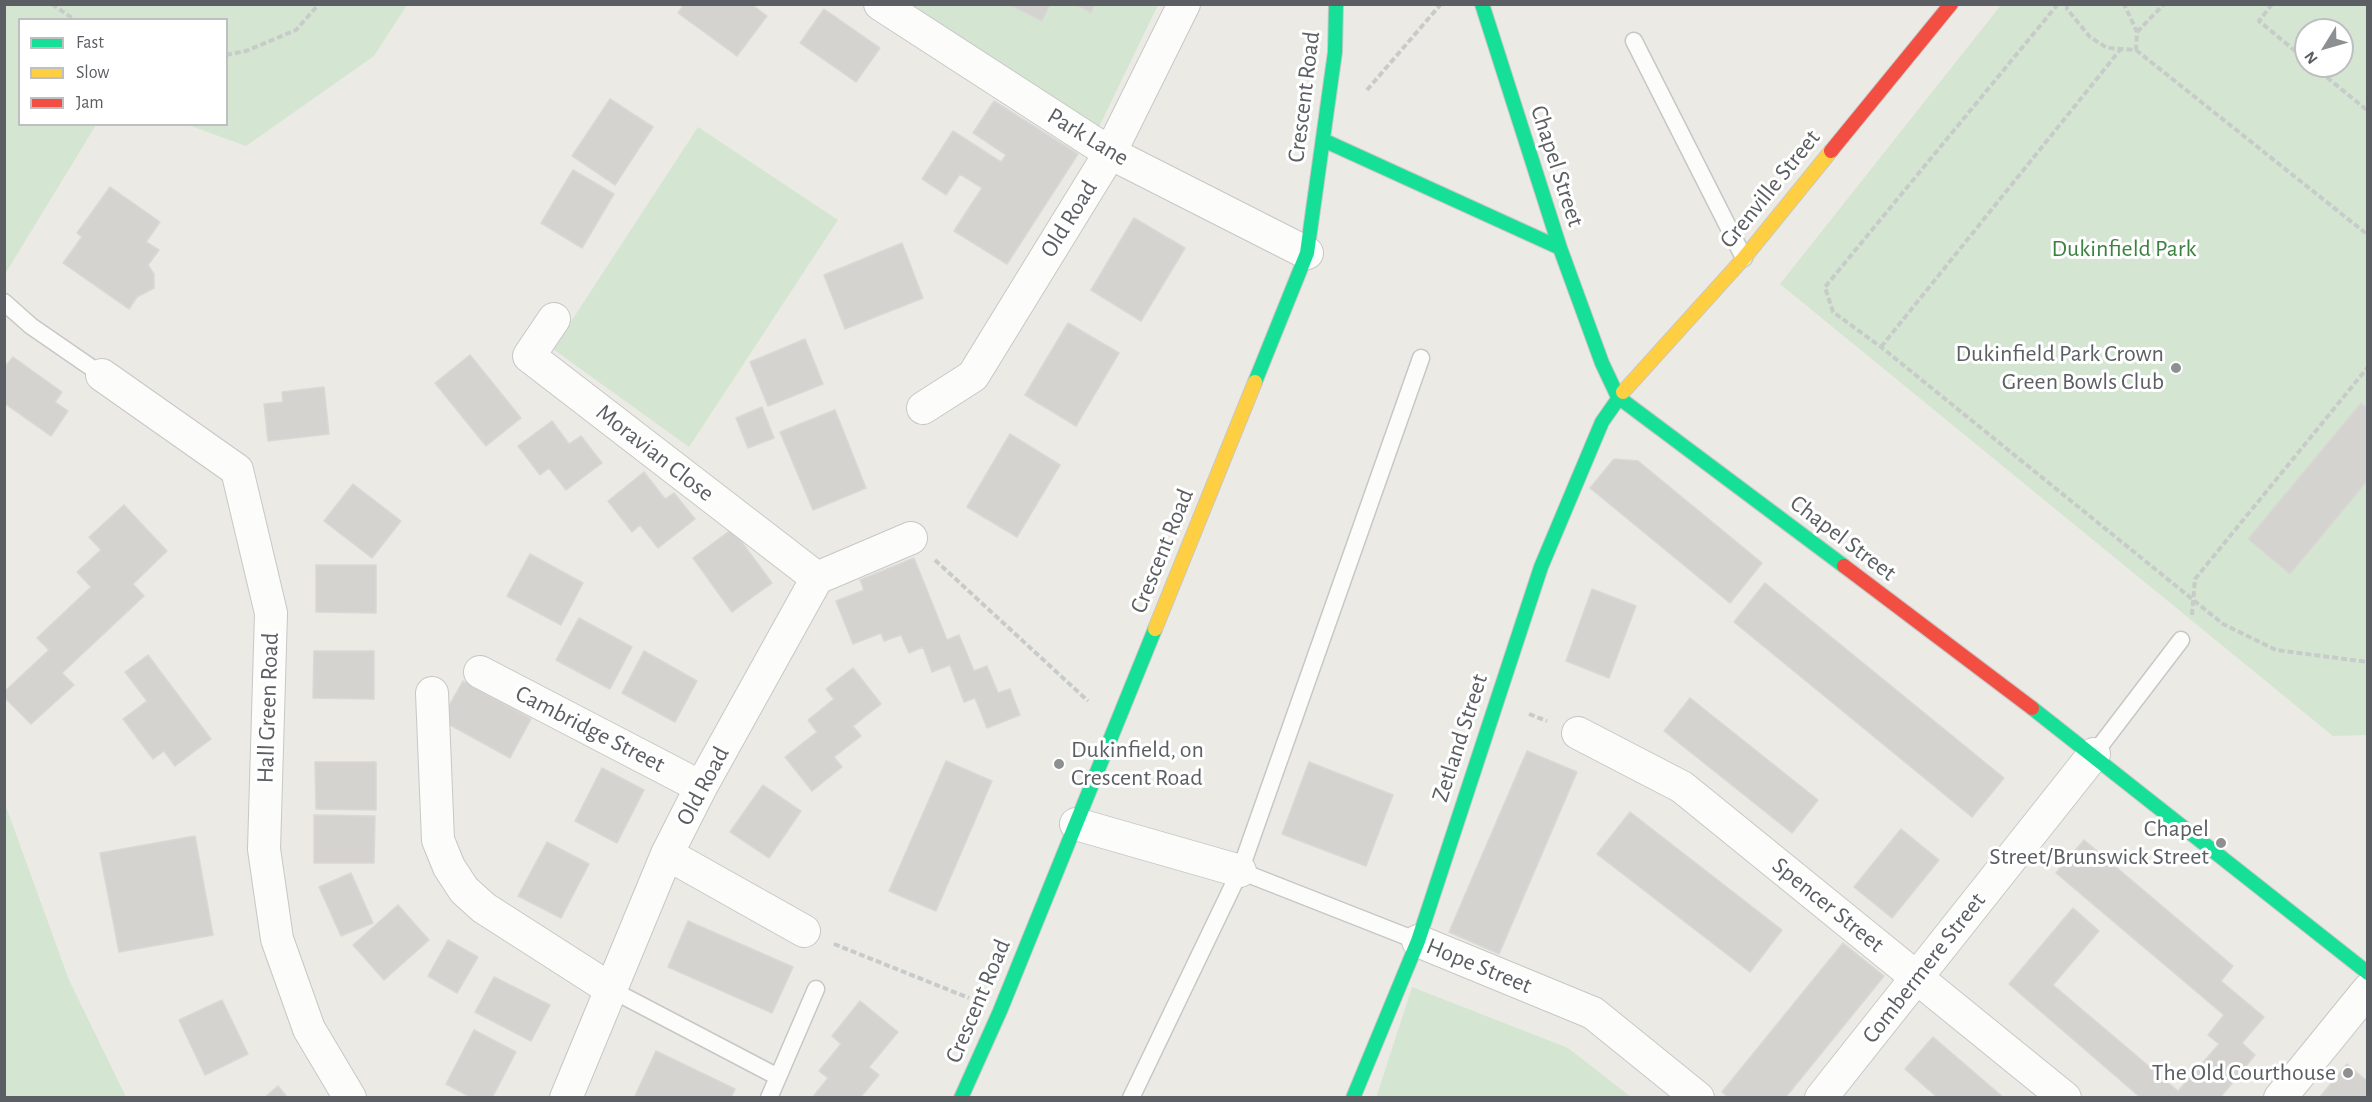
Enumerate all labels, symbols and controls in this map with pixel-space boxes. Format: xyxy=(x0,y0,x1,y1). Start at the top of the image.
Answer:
legend xyxy=(18,18,228,126)
north arrow xyxy=(2294,18,2354,78)
street label: Crescent Road xyxy=(1282,30,1326,164)
text: Fast xyxy=(76,34,104,52)
text: N xyxy=(2301,48,2321,67)
text: Slow xyxy=(76,64,109,82)
text: Jam xyxy=(76,94,104,112)
street label: Park Lane xyxy=(1042,102,1134,172)
street label: Chapel Street xyxy=(1524,102,1590,230)
street label: Grenville Street xyxy=(1714,124,1826,254)
street label: Old Road xyxy=(1034,175,1104,263)
park label: Dukinfield Park xyxy=(2052,235,2196,263)
place label: Dukinfield Park Crown Green Bowls Club xyxy=(1956,340,2164,396)
marker: Dukinfield Park Crown Green Bowls Club xyxy=(2169,361,2183,375)
street label: Moravian Close xyxy=(590,398,720,508)
street label: Crescent Road xyxy=(1124,485,1200,617)
street label: Chapel Street xyxy=(1784,489,1902,587)
street label: Hall Green Road xyxy=(251,632,285,784)
street label: Zetland Street xyxy=(1426,670,1494,806)
street label: Cambridge Street xyxy=(510,679,670,779)
place label: Dukinfield, on Crescent Road xyxy=(1071,736,1204,792)
street label: Old Road xyxy=(670,742,736,830)
marker: Dukinfield, on Crescent Road xyxy=(1052,757,1066,771)
place label: Chapel Street/Brunswick Street xyxy=(1989,815,2209,871)
marker: Chapel Street/Brunswick Street xyxy=(2214,836,2228,850)
street label: Spencer Street xyxy=(1766,851,1890,959)
street label: Combermere Street xyxy=(1856,887,1992,1049)
street label: Hope Street xyxy=(1422,932,1536,1000)
street label: Crescent Road xyxy=(939,935,1017,1067)
place label: The Old Courthouse xyxy=(2152,1059,2336,1087)
marker: The Old Courthouse xyxy=(2341,1066,2355,1080)

